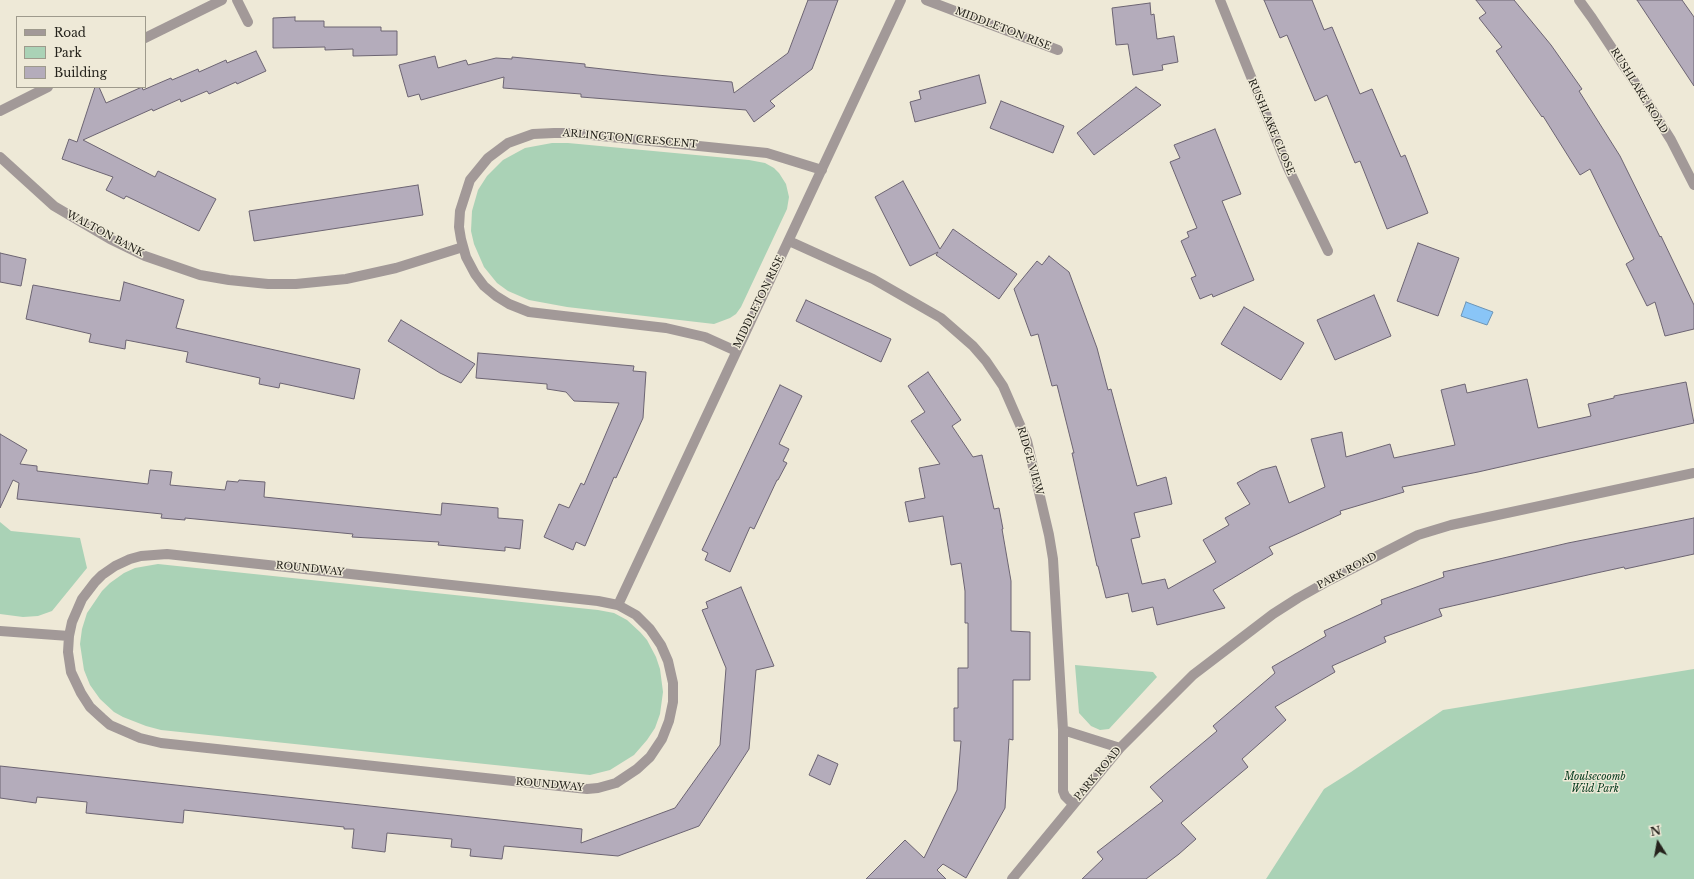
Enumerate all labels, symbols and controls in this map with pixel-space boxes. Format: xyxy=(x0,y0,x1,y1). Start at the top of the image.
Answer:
street label: MIDDLETON RISE xyxy=(953,5,1053,53)
legend xyxy=(16,16,146,88)
text: Road xyxy=(54,25,86,40)
text: Park xyxy=(54,45,82,60)
street label: RUSHLAKE ROAD xyxy=(1608,46,1670,136)
text: Building xyxy=(54,65,107,80)
street label: RUSHLAKE CLOSE xyxy=(1245,77,1297,177)
street label: ARLINGTON CRESCENT xyxy=(562,127,698,151)
street label: WALTON BANK xyxy=(64,208,146,260)
street label: MIDDLETON RISE xyxy=(731,254,787,350)
street label: RIDGE VIEW xyxy=(1014,425,1046,497)
street label: PARK ROAD xyxy=(1315,550,1379,592)
street label: ROUNDWAY xyxy=(275,559,345,579)
street label: PARK ROAD xyxy=(1072,745,1124,803)
park label: Moulsecoomb Wild Park xyxy=(1564,771,1626,794)
street label: ROUNDWAY xyxy=(515,776,585,794)
north arrow xyxy=(1638,823,1678,863)
text: N xyxy=(1649,823,1662,839)

